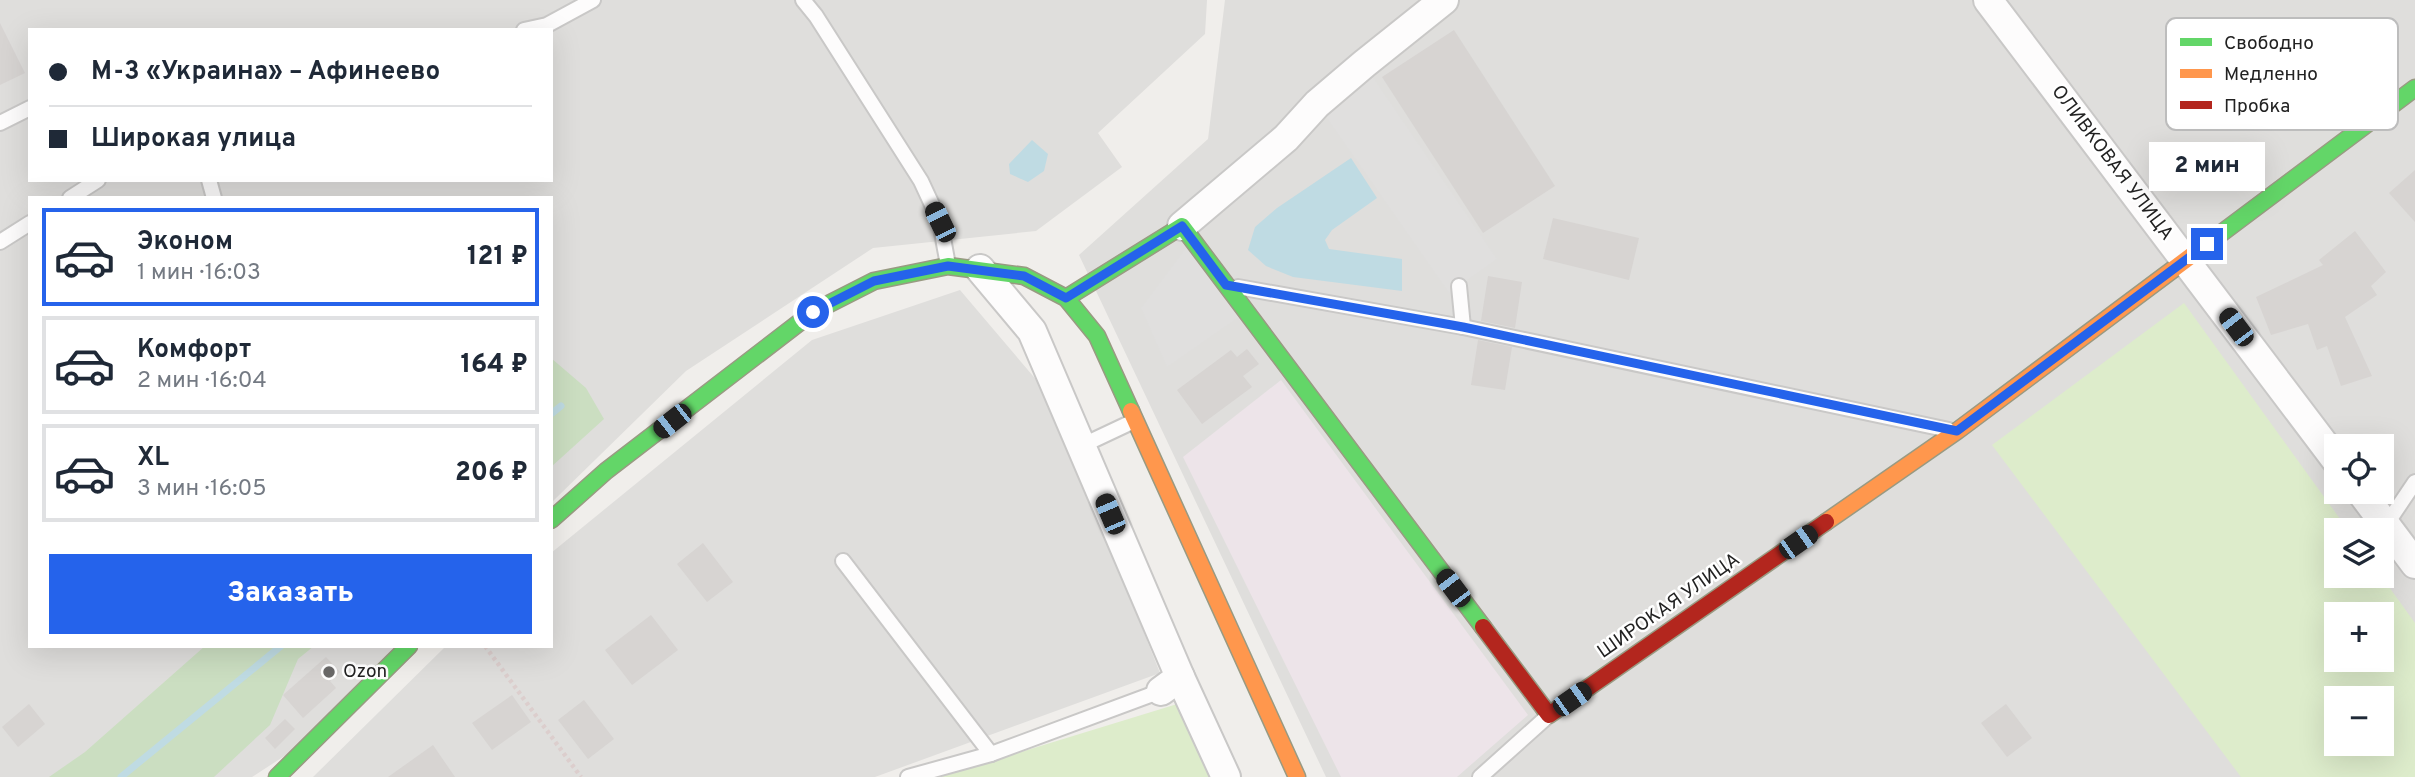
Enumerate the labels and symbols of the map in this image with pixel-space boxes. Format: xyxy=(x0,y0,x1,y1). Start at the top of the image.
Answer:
legend xyxy=(2166,18,2398,130)
text: Свободно xyxy=(2224,32,2314,56)
text: Медленно xyxy=(2224,63,2318,87)
street label: ОЛИВКОВАЯ УЛИЦА xyxy=(2046,81,2178,245)
text: Пробка xyxy=(2224,95,2290,119)
callout: 2 мин xyxy=(2149,142,2265,191)
car xyxy=(922,199,959,245)
route end xyxy=(2191,228,2223,260)
route start xyxy=(797,296,829,328)
car xyxy=(2215,304,2258,350)
car xyxy=(649,400,696,442)
car xyxy=(1093,491,1128,537)
car xyxy=(1775,521,1822,563)
street label: ШИРОКАЯ УЛИЦА xyxy=(1593,548,1745,664)
car xyxy=(1432,565,1475,611)
place label: Ozon xyxy=(343,660,387,684)
marker: Ozon xyxy=(321,664,337,680)
car xyxy=(1549,678,1596,720)

